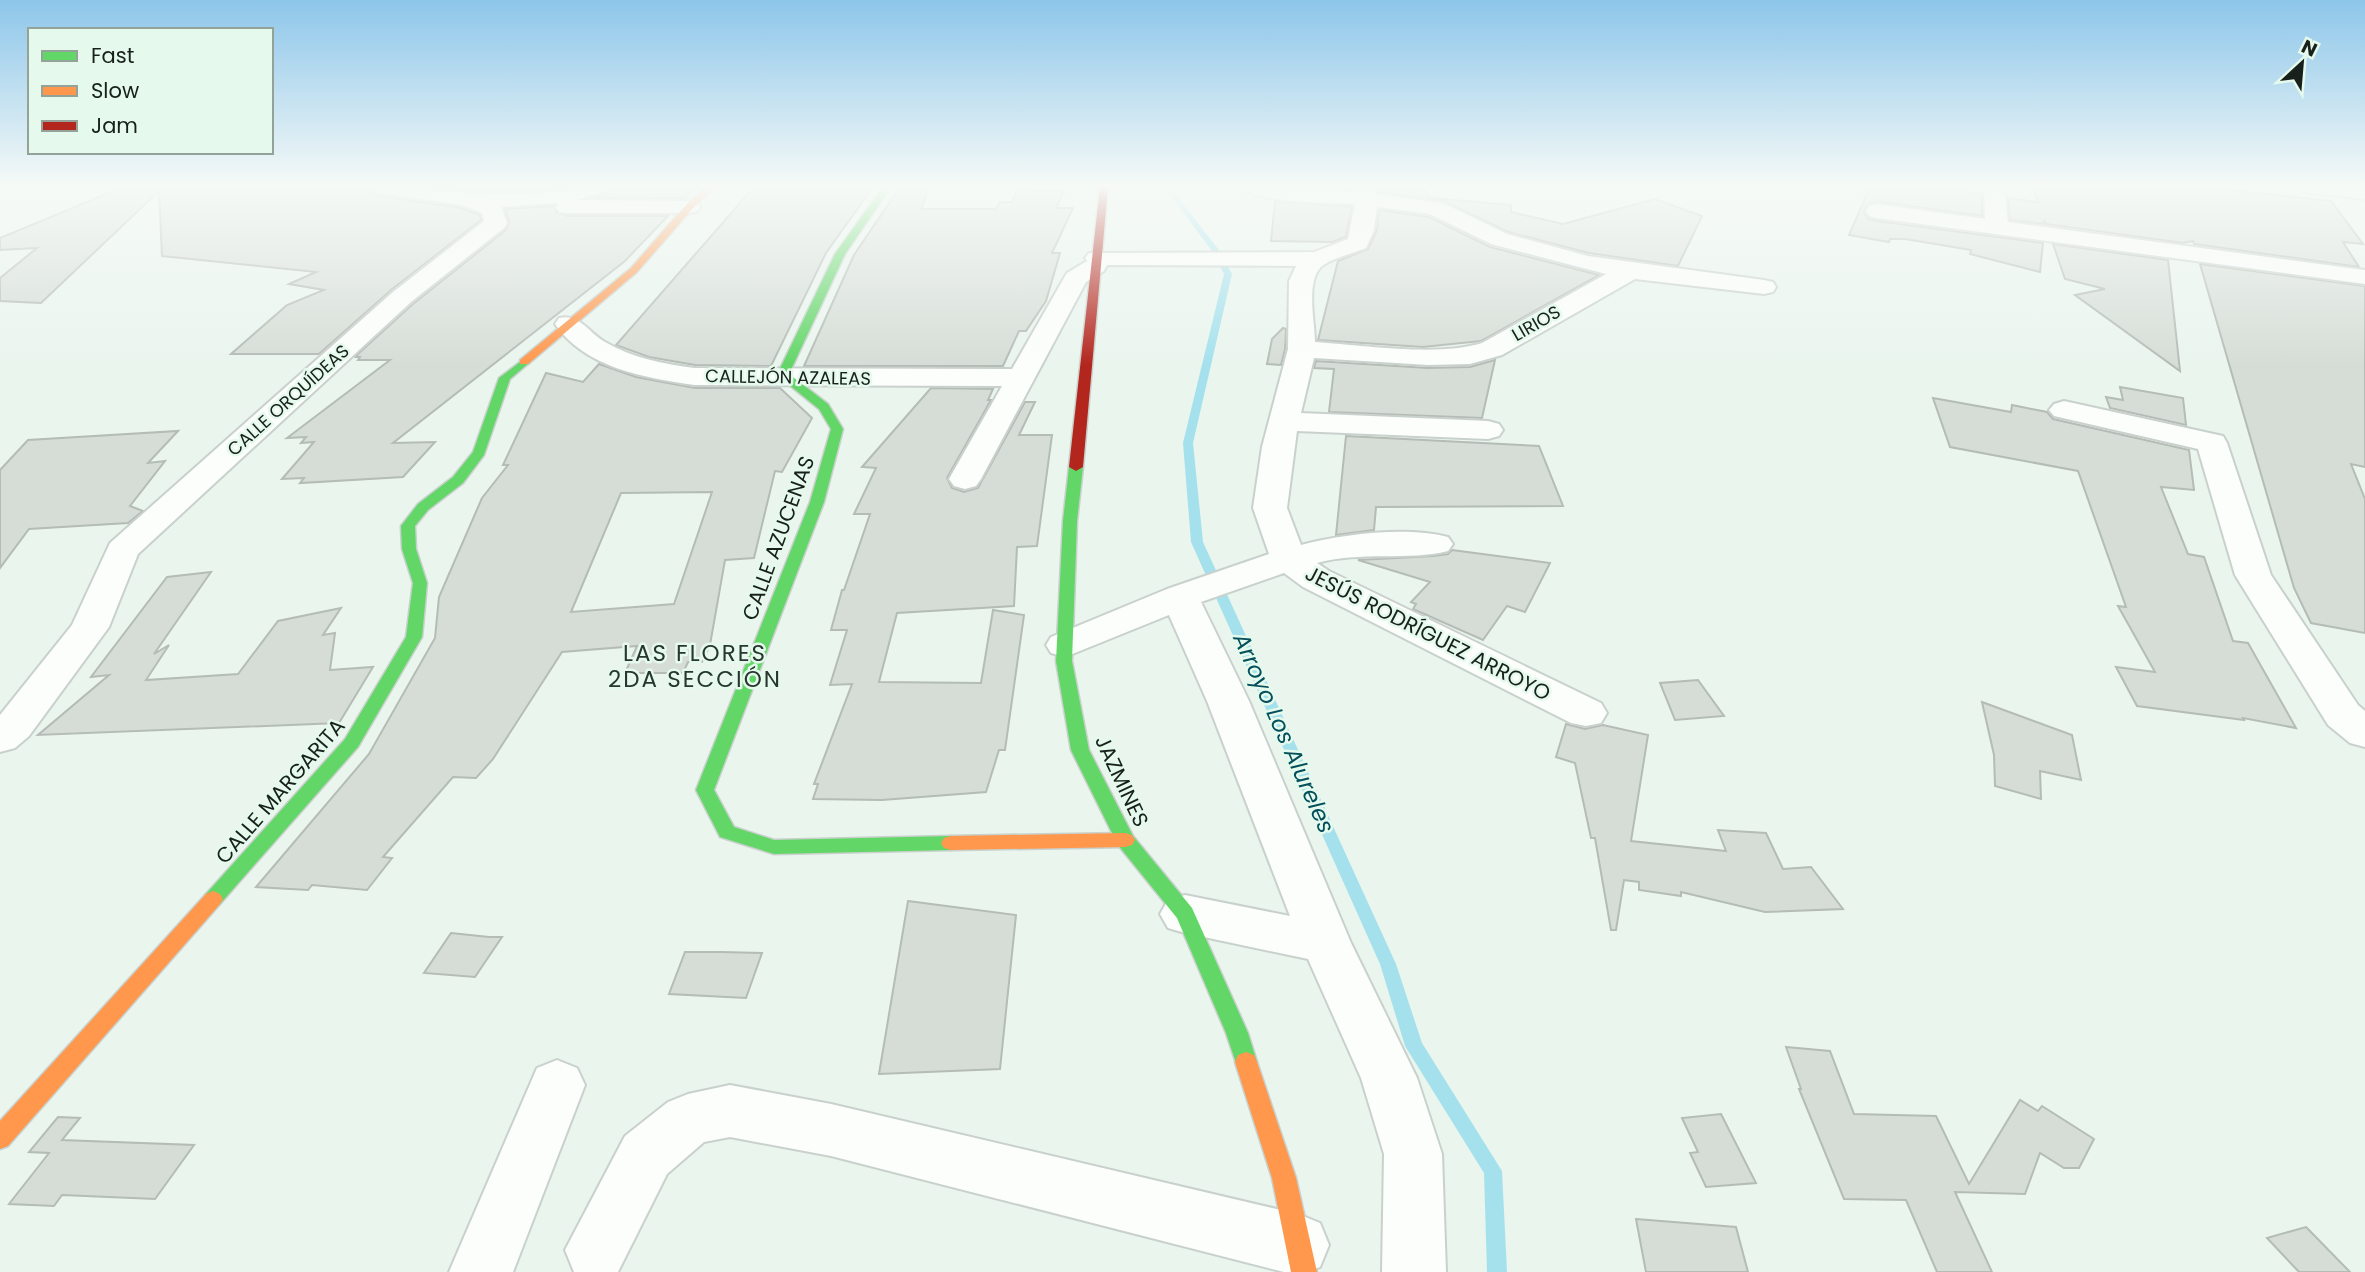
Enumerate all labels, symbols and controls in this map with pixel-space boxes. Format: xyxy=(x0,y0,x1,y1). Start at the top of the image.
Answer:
legend xyxy=(28,28,273,154)
north arrow xyxy=(2267,28,2337,98)
text: N xyxy=(2297,33,2322,63)
text: Fast xyxy=(91,41,134,70)
text: Slow xyxy=(91,76,139,105)
text: Jam xyxy=(91,111,138,140)
street label: LIRIOS xyxy=(1507,299,1565,347)
street label: CALLE ORQUÍDEAS xyxy=(222,338,354,462)
street label: CALLEJÓN AZALEAS xyxy=(705,363,871,391)
street label: CALLE AZUCENAS xyxy=(735,452,821,624)
street label: JESÚS RODRÍGUEZ ARROYO xyxy=(1300,558,1556,708)
water label: Arroyo Los Alureles xyxy=(1225,627,1343,838)
district label: LAS FLORES 2DA SECCIÓN xyxy=(608,637,782,695)
street label: CALLE MARGARITA xyxy=(209,712,351,870)
street label: JAZMINES xyxy=(1088,731,1156,831)

